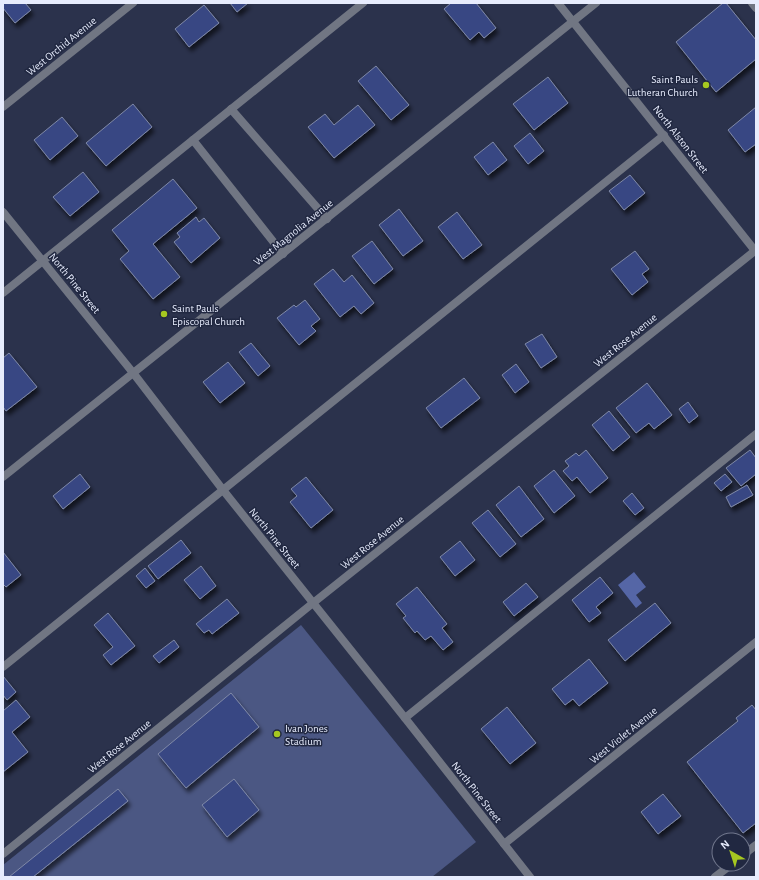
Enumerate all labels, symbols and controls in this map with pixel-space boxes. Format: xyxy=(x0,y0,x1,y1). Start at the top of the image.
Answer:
street label: West Orchid Avenue xyxy=(24,15,98,78)
place label: Saint Pauls Lutheran Church xyxy=(627,74,698,98)
marker: Saint Pauls Lutheran Church xyxy=(701,80,711,90)
street label: North Alston Street xyxy=(651,103,711,176)
street label: West Magnolia Avenue xyxy=(252,197,335,268)
street label: North Pine Street xyxy=(47,251,102,316)
place label: Saint Pauls Episcopal Church xyxy=(172,303,245,327)
marker: Saint Pauls Episcopal Church xyxy=(159,309,169,319)
street label: West Rose Avenue xyxy=(592,312,659,369)
street label: North Pine Street xyxy=(247,506,302,571)
street label: West Rose Avenue xyxy=(339,514,406,571)
street label: West Violet Avenue xyxy=(588,705,659,766)
street label: West Rose Avenue xyxy=(86,718,153,775)
place label: Ivan Jones Stadium xyxy=(285,723,328,747)
marker: Ivan Jones Stadium xyxy=(272,729,282,739)
street label: North Pine Street xyxy=(449,760,504,825)
north arrow xyxy=(711,832,751,872)
text: N xyxy=(719,838,731,851)

